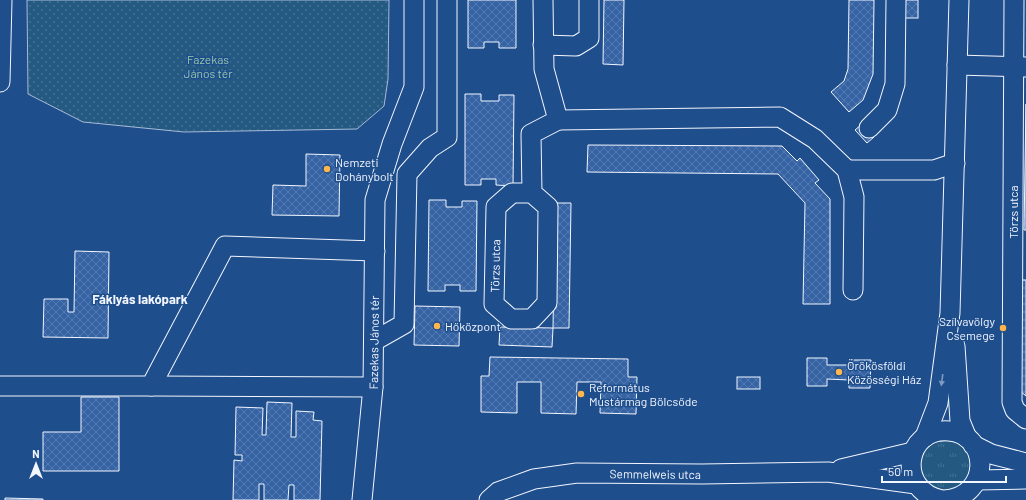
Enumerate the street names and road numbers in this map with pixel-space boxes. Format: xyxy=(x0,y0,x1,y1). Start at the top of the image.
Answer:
street label: Törzs utca xyxy=(1006,185,1020,239)
street label: Törzs utca xyxy=(487,239,502,293)
street label: Fazekas János tér xyxy=(366,295,381,389)
street label: Semmelweis utca xyxy=(609,466,701,481)

